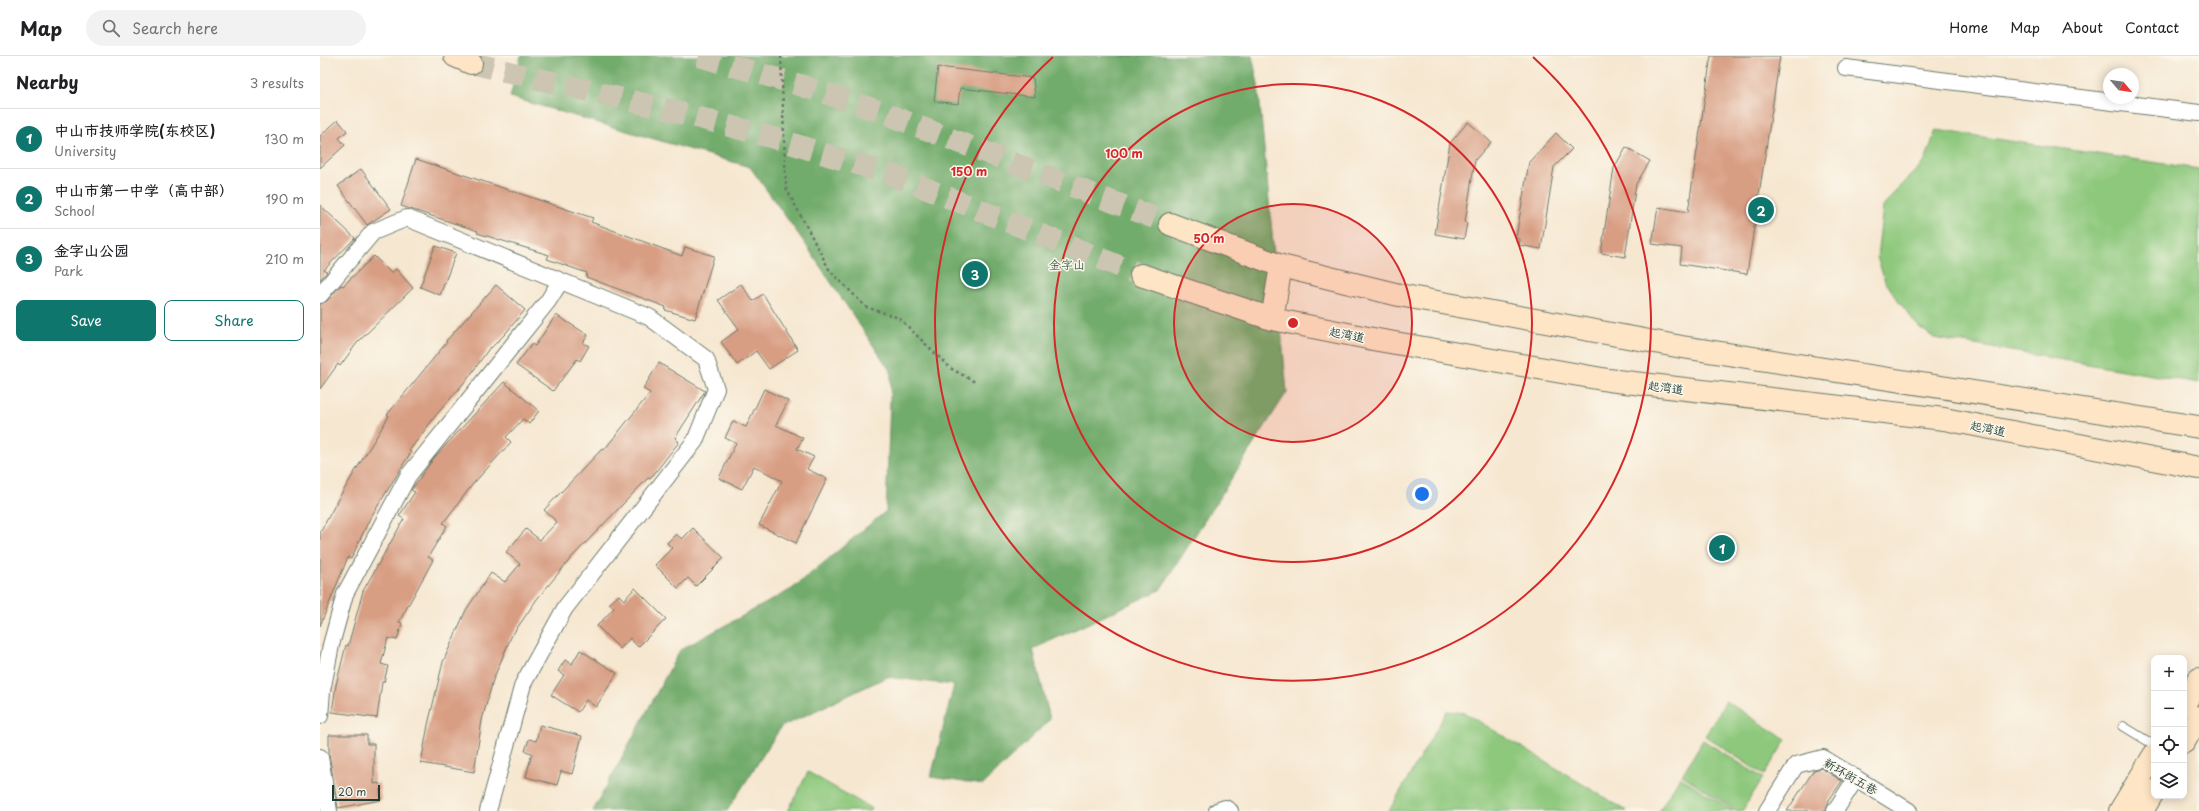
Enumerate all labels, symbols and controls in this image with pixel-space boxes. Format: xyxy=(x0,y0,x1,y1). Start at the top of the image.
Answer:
search box xyxy=(86,10,366,46)
text: Map xyxy=(20,14,62,42)
text: Search here xyxy=(132,16,218,39)
icon: search xyxy=(100,17,122,39)
text: Home xyxy=(1949,17,1988,38)
text: Map xyxy=(2010,17,2040,38)
text: About xyxy=(2062,17,2103,38)
text: Contact xyxy=(2125,17,2179,38)
north arrow xyxy=(2103,68,2139,104)
text: Nearby xyxy=(16,69,78,95)
text: 3 results xyxy=(250,73,304,92)
text: 中山市技师学院(东校区) xyxy=(54,118,215,141)
text: 1 xyxy=(26,129,32,148)
text: 130 m xyxy=(265,129,304,148)
text: University xyxy=(54,141,116,160)
text: 100 m xyxy=(1105,144,1143,162)
text: 150 m xyxy=(951,162,987,180)
text: 中山市第一中学（高中部） xyxy=(54,178,234,201)
text: 2 xyxy=(24,189,34,208)
text: 190 m xyxy=(265,189,304,208)
pin: 2 xyxy=(1748,195,1774,225)
text: School xyxy=(54,201,95,220)
text: 50 m xyxy=(1193,229,1225,247)
text: 金字山公园 xyxy=(54,238,129,261)
text: 3 xyxy=(25,249,33,268)
text: 210 m xyxy=(265,249,304,268)
park label: 金字山 xyxy=(1049,255,1085,273)
pin: 3 xyxy=(962,259,988,289)
text: Park xyxy=(54,261,83,280)
button: Save xyxy=(16,300,156,341)
button: Share xyxy=(164,300,304,341)
centre of rings xyxy=(1286,316,1300,330)
street label: 起湾道 xyxy=(1328,322,1366,346)
street label: 起湾道 xyxy=(1647,376,1685,398)
street label: 起湾道 xyxy=(1969,416,2007,440)
your location xyxy=(1412,484,1432,504)
pin: 1 xyxy=(1709,533,1735,563)
map controls xyxy=(2151,655,2187,799)
button: + xyxy=(2151,655,2187,691)
button: − xyxy=(2151,691,2187,727)
button: locate xyxy=(2151,727,2187,763)
street label: 新环街五巷 xyxy=(1821,753,1881,799)
button: layers xyxy=(2151,763,2187,799)
scale bar xyxy=(332,783,380,802)
text: 20 m xyxy=(338,783,366,800)

